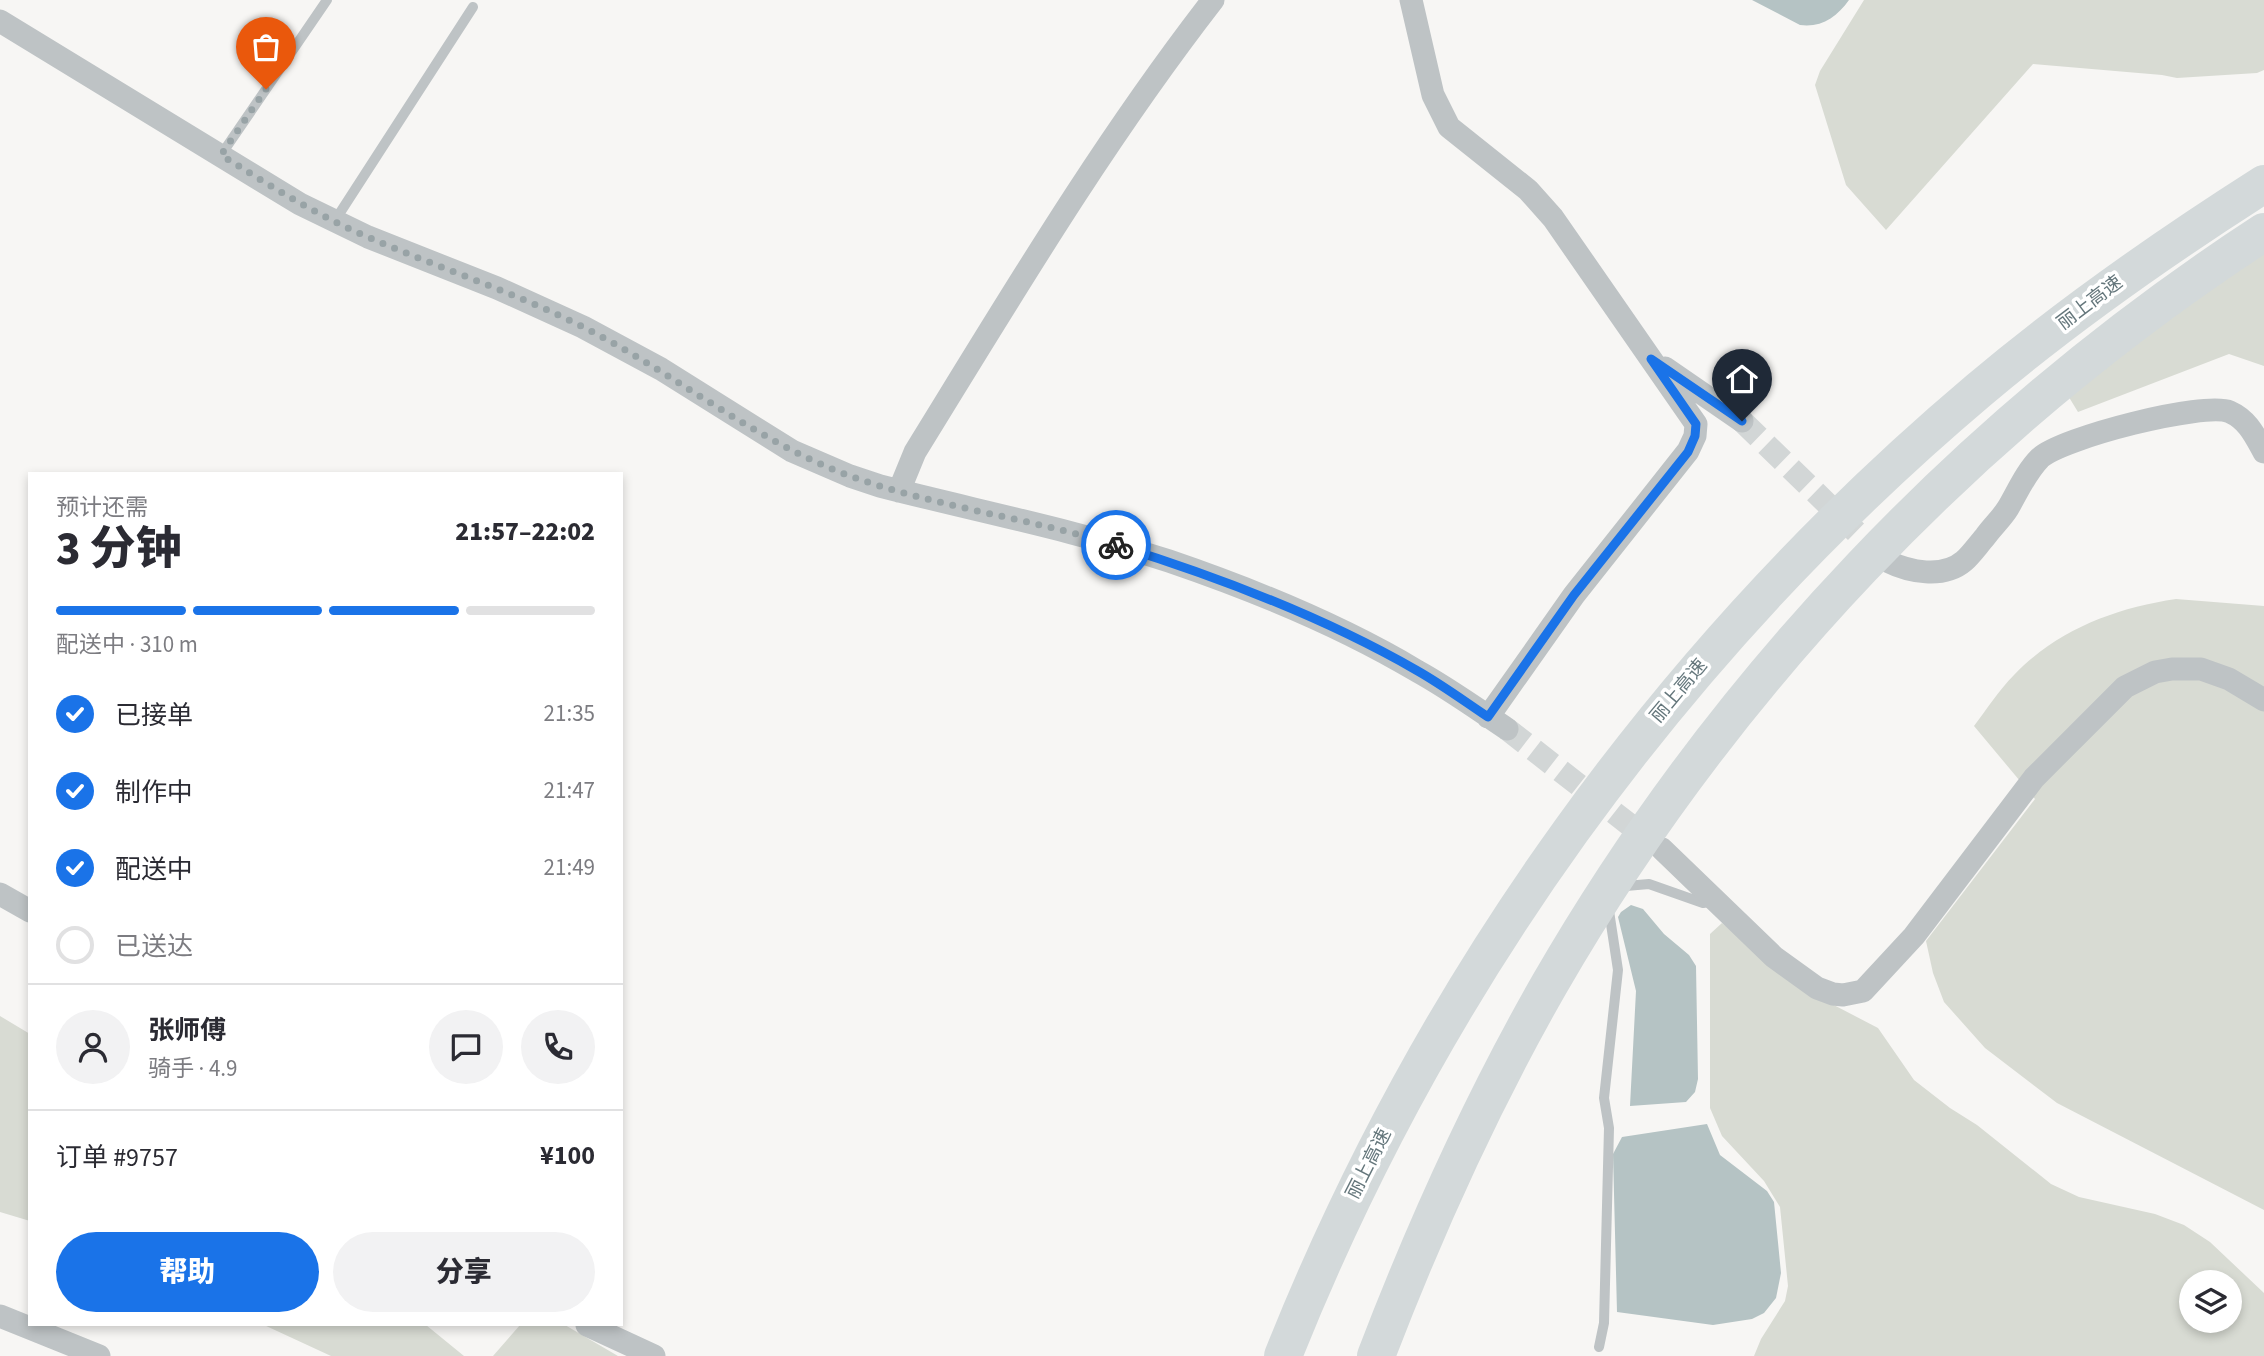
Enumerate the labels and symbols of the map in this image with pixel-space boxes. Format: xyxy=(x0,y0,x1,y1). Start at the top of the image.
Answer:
pin xyxy=(236,17,296,89)
street label: 丽上高速 xyxy=(2052,269,2128,337)
pin xyxy=(1712,349,1772,421)
courier xyxy=(1081,510,1151,580)
street label: 丽上高速 xyxy=(1644,653,1714,729)
street label: 丽上高速 xyxy=(1340,1124,1398,1204)

